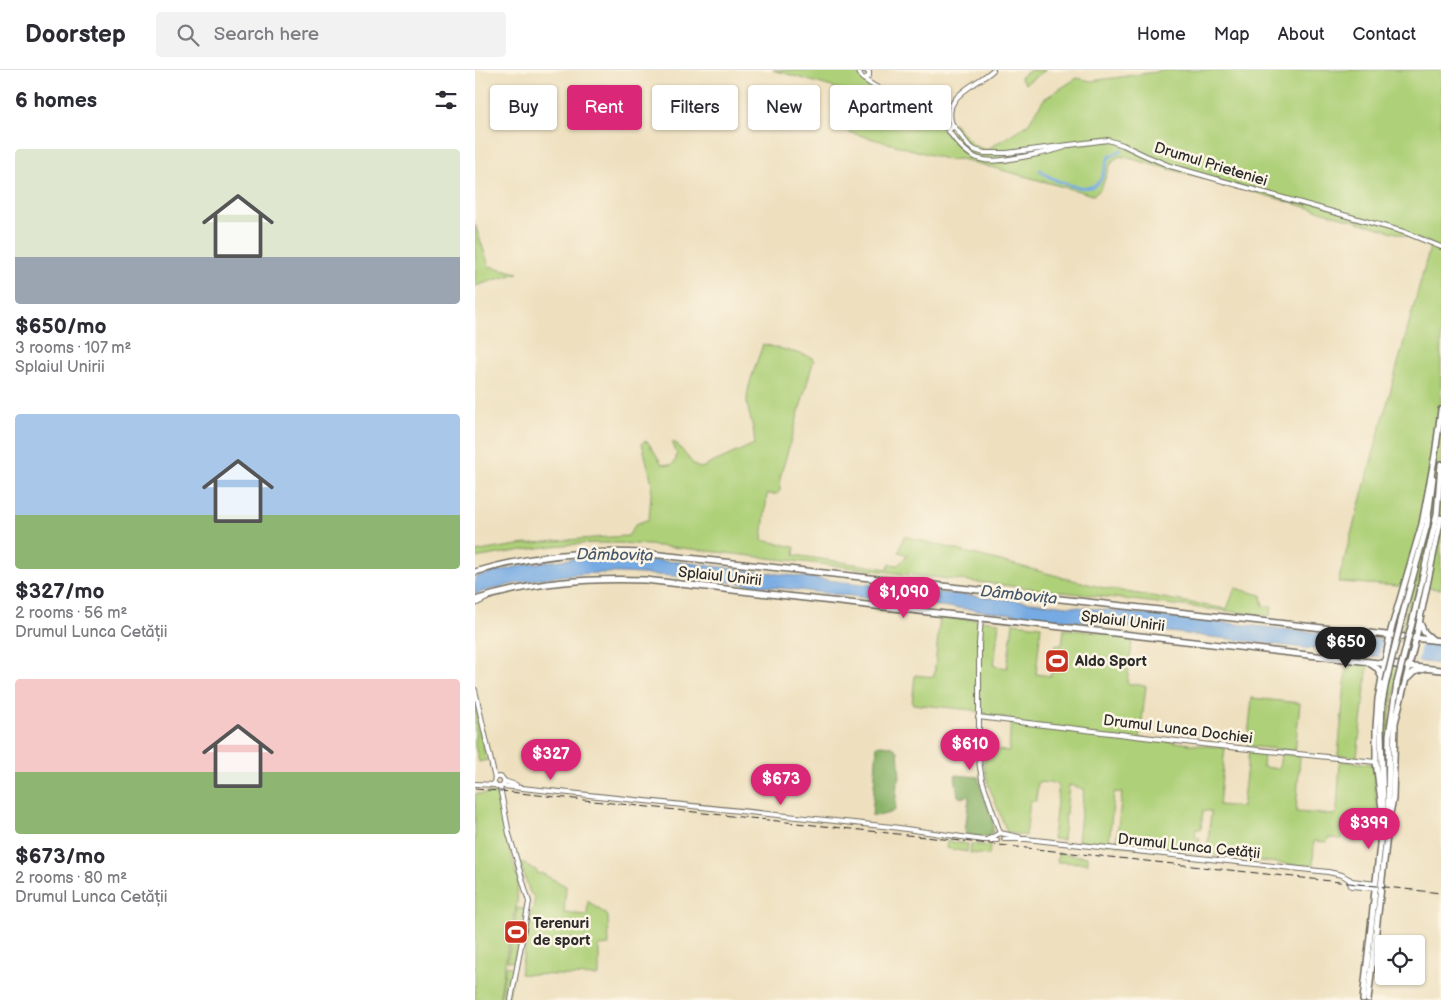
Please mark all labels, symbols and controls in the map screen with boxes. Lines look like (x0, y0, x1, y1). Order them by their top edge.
search box (156, 12, 506, 57)
text: Doorstep (25, 20, 126, 49)
icon: search (174, 21, 202, 49)
text: Search here (214, 23, 319, 46)
text: Home (1137, 24, 1186, 45)
text: Map (1214, 24, 1250, 45)
text: About (1278, 24, 1325, 45)
text: Contact (1353, 24, 1416, 45)
chip: Buy (490, 85, 557, 130)
chip: Rent (567, 85, 642, 130)
chip: Filters (652, 85, 738, 130)
chip: New (748, 85, 820, 130)
chip: Apartment (830, 85, 951, 130)
icon: filters (432, 86, 460, 114)
text: 6 homes (15, 88, 97, 113)
street label: Drumul Prieteniei (1152, 138, 1270, 191)
icon: home (193, 181, 283, 271)
text: $650/mo (15, 314, 106, 339)
text: 3 rooms · 107 m² (15, 339, 131, 358)
text: Splaiul Unirii (15, 358, 105, 377)
icon: home (193, 446, 283, 536)
water label: Dâmbovița (576, 545, 654, 566)
street label: Splaiul Unirii (677, 563, 763, 590)
pin: $1,090 (863, 576, 945, 619)
text: $327/mo (15, 579, 104, 604)
water label: Dâmbovița (980, 582, 1058, 609)
text: $1,090 (879, 583, 929, 602)
text: 2 rooms · 56 m² (15, 604, 127, 623)
street label: Splaiul Unirii (1080, 607, 1166, 636)
text: Drumul Lunca Cetății (15, 623, 168, 642)
pin: $650 (1316, 626, 1376, 669)
text: $650 (1326, 633, 1366, 652)
sports icon: Aldo Sport (1044, 648, 1070, 674)
place label: Aldo Sport (1074, 652, 1147, 671)
icon: home (193, 711, 283, 801)
street label: Drumul Lunca Dochiei (1102, 711, 1254, 748)
pin: $610 (940, 728, 1000, 771)
text: $610 (952, 735, 988, 754)
pin: $327 (521, 738, 581, 781)
text: $327 (532, 745, 570, 764)
pin: $673 (751, 764, 811, 806)
text: $673 (762, 770, 800, 789)
pin: $399 (1339, 808, 1399, 850)
text: $399 (1350, 814, 1388, 833)
street label: Drumul Lunca Cetății (1117, 830, 1261, 863)
text: $673/mo (15, 844, 105, 869)
text: 2 rooms · 80 m² (15, 869, 127, 888)
text: Drumul Lunca Cetății (15, 888, 168, 907)
place label: Terenuri de sport (533, 914, 590, 950)
sports icon: Terenuri de sport (503, 919, 529, 945)
map controls (1375, 935, 1425, 985)
button: locate (1375, 935, 1425, 985)

